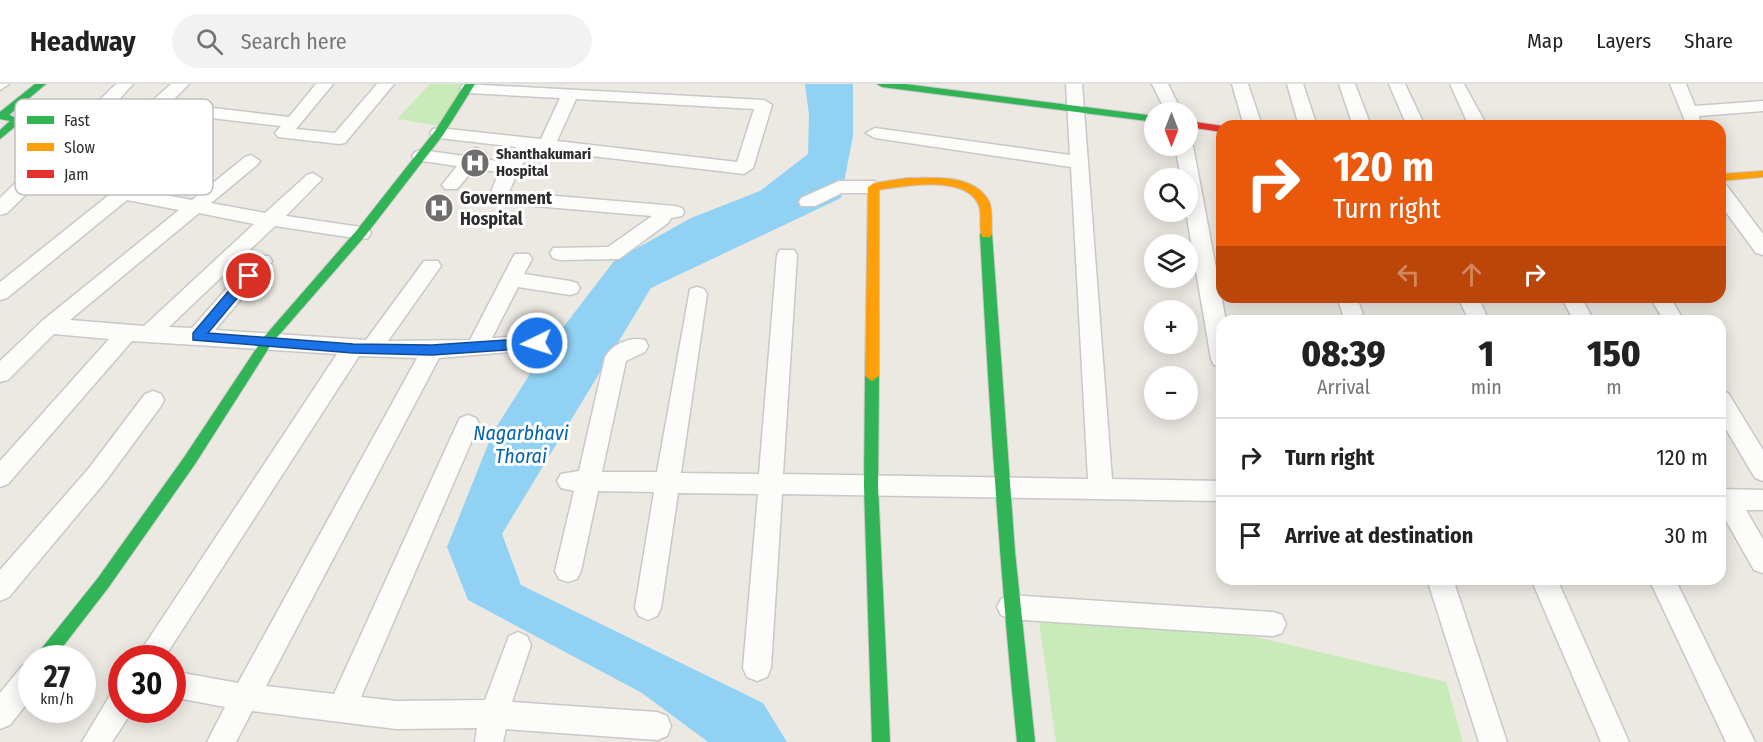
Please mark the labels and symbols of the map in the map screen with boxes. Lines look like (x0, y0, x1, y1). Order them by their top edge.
legend (15, 99, 213, 195)
north arrow (1144, 102, 1198, 156)
text: Fast (64, 111, 91, 130)
text: Slow (64, 138, 95, 157)
place label: Shanthakumari Hospital (496, 145, 591, 180)
hospital icon: Shanthakumari Hospital (459, 147, 491, 179)
text: Jam (64, 165, 89, 184)
place label: Government Hospital (460, 187, 553, 230)
hospital icon: Government Hospital (423, 192, 455, 224)
pin (223, 250, 274, 301)
position arrow (505, 311, 569, 375)
water label: Nagarbhavi Thorai (473, 421, 569, 468)
speed limit sign: 30 (108, 645, 186, 723)

